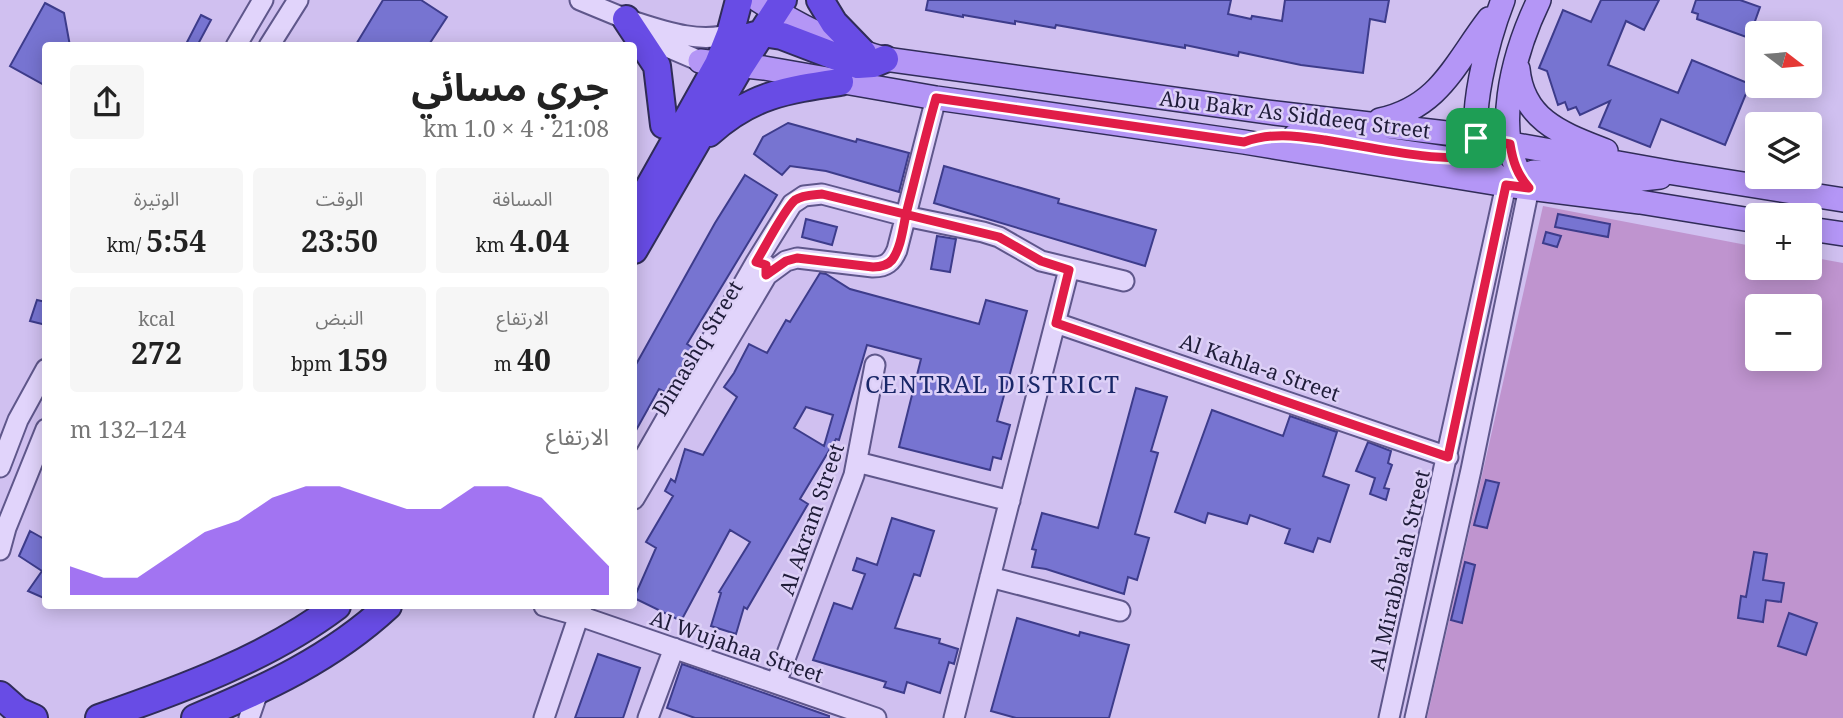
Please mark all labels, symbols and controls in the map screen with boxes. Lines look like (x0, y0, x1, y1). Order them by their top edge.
north arrow (1745, 21, 1822, 98)
map controls (1745, 21, 1822, 371)
text: جري مسائي (412, 60, 609, 112)
button: share (70, 65, 144, 139)
street label: Abu Bakr As Siddeeq Street (1158, 83, 1432, 145)
pin (1446, 108, 1506, 168)
text: 21:08 · 4 × 1.0 km (423, 112, 609, 144)
button: layers (1745, 112, 1822, 189)
icon: arrive (1457, 119, 1495, 157)
text: الوتيرة (134, 186, 179, 212)
text: الوقت (316, 186, 363, 212)
text: المسافة (493, 186, 552, 212)
button: + (1745, 203, 1822, 280)
text: 5:54 (146, 220, 206, 261)
text: 23:50 (301, 220, 378, 261)
text: 4.04 (510, 220, 569, 261)
text: /km (107, 232, 146, 258)
text: km (476, 232, 510, 258)
street label: Dimashq Street (645, 275, 749, 421)
button: − (1745, 294, 1822, 371)
text: النبض (315, 305, 364, 331)
text: الارتفاع (496, 305, 549, 331)
text: kcal (138, 306, 175, 332)
street label: Al Kahla-a Street (1176, 327, 1344, 407)
text: 272 (131, 332, 182, 373)
text: 159 (337, 339, 388, 380)
text: 40 (517, 339, 551, 380)
text: bpm (291, 351, 337, 377)
text: m (494, 351, 517, 377)
district label: CENTRAL DISTRICT (865, 367, 1121, 400)
text: 124–132 m (70, 413, 186, 445)
text: الارتفاع (546, 420, 609, 452)
street label: Al Akram Street (772, 439, 850, 599)
street label: Al Mirabba'ah Street (1362, 467, 1436, 673)
street label: Al Wujahaa Street (647, 603, 827, 689)

